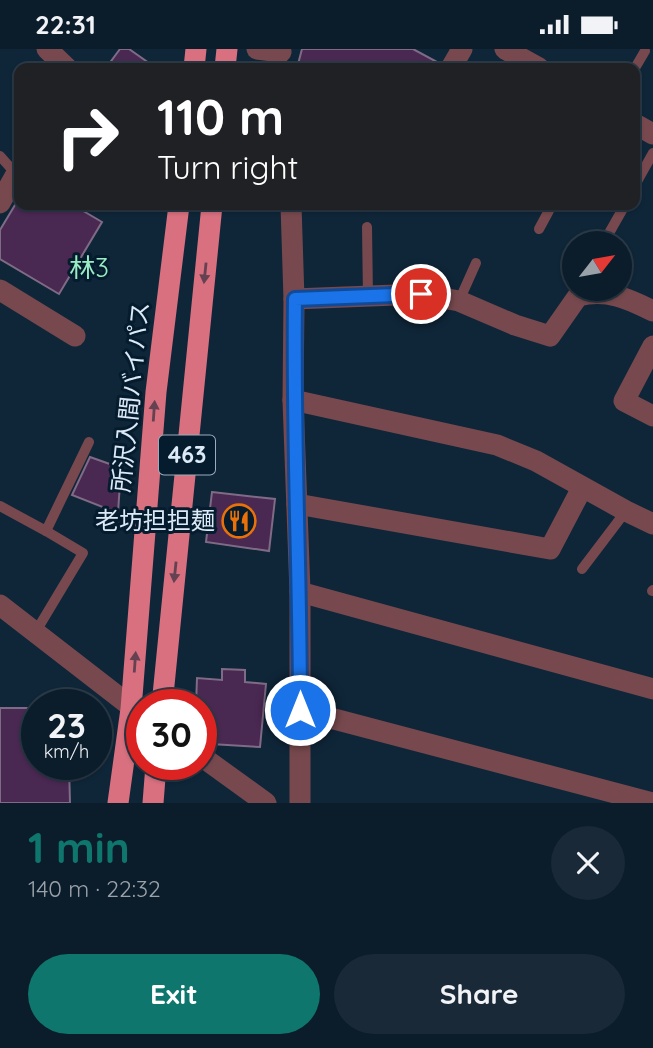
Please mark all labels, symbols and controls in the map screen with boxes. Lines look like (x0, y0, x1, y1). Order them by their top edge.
text: 22:31 (35, 8, 96, 41)
text: 110 m (157, 86, 284, 147)
icon: right (42, 91, 133, 182)
text: Turn right (157, 147, 298, 187)
north arrow (562, 231, 632, 301)
map controls (562, 231, 632, 301)
district label: 林3 (69, 251, 109, 284)
one-way arrow (199, 262, 210, 284)
pin (391, 264, 451, 324)
icon: arrive (402, 275, 440, 313)
street label: 所沢入間バイパス (105, 300, 155, 494)
one-way arrow (149, 400, 160, 422)
road number: 463 (159, 435, 215, 475)
restaurant icon: 老坊担担麺 (220, 502, 258, 540)
place label: 老坊担担麺 (95, 505, 215, 535)
one-way arrow (169, 561, 180, 583)
one-way arrow (130, 651, 141, 673)
position arrow (263, 673, 337, 747)
speed limit sign: 30 (126, 689, 217, 780)
text: 23 (47, 703, 86, 747)
text: km/h (44, 740, 89, 763)
text: 1 min (28, 821, 130, 874)
button: close (551, 826, 625, 900)
text: 140 m · 22:32 (28, 874, 161, 903)
button: Exit (28, 954, 320, 1034)
button: Share (334, 954, 625, 1034)

